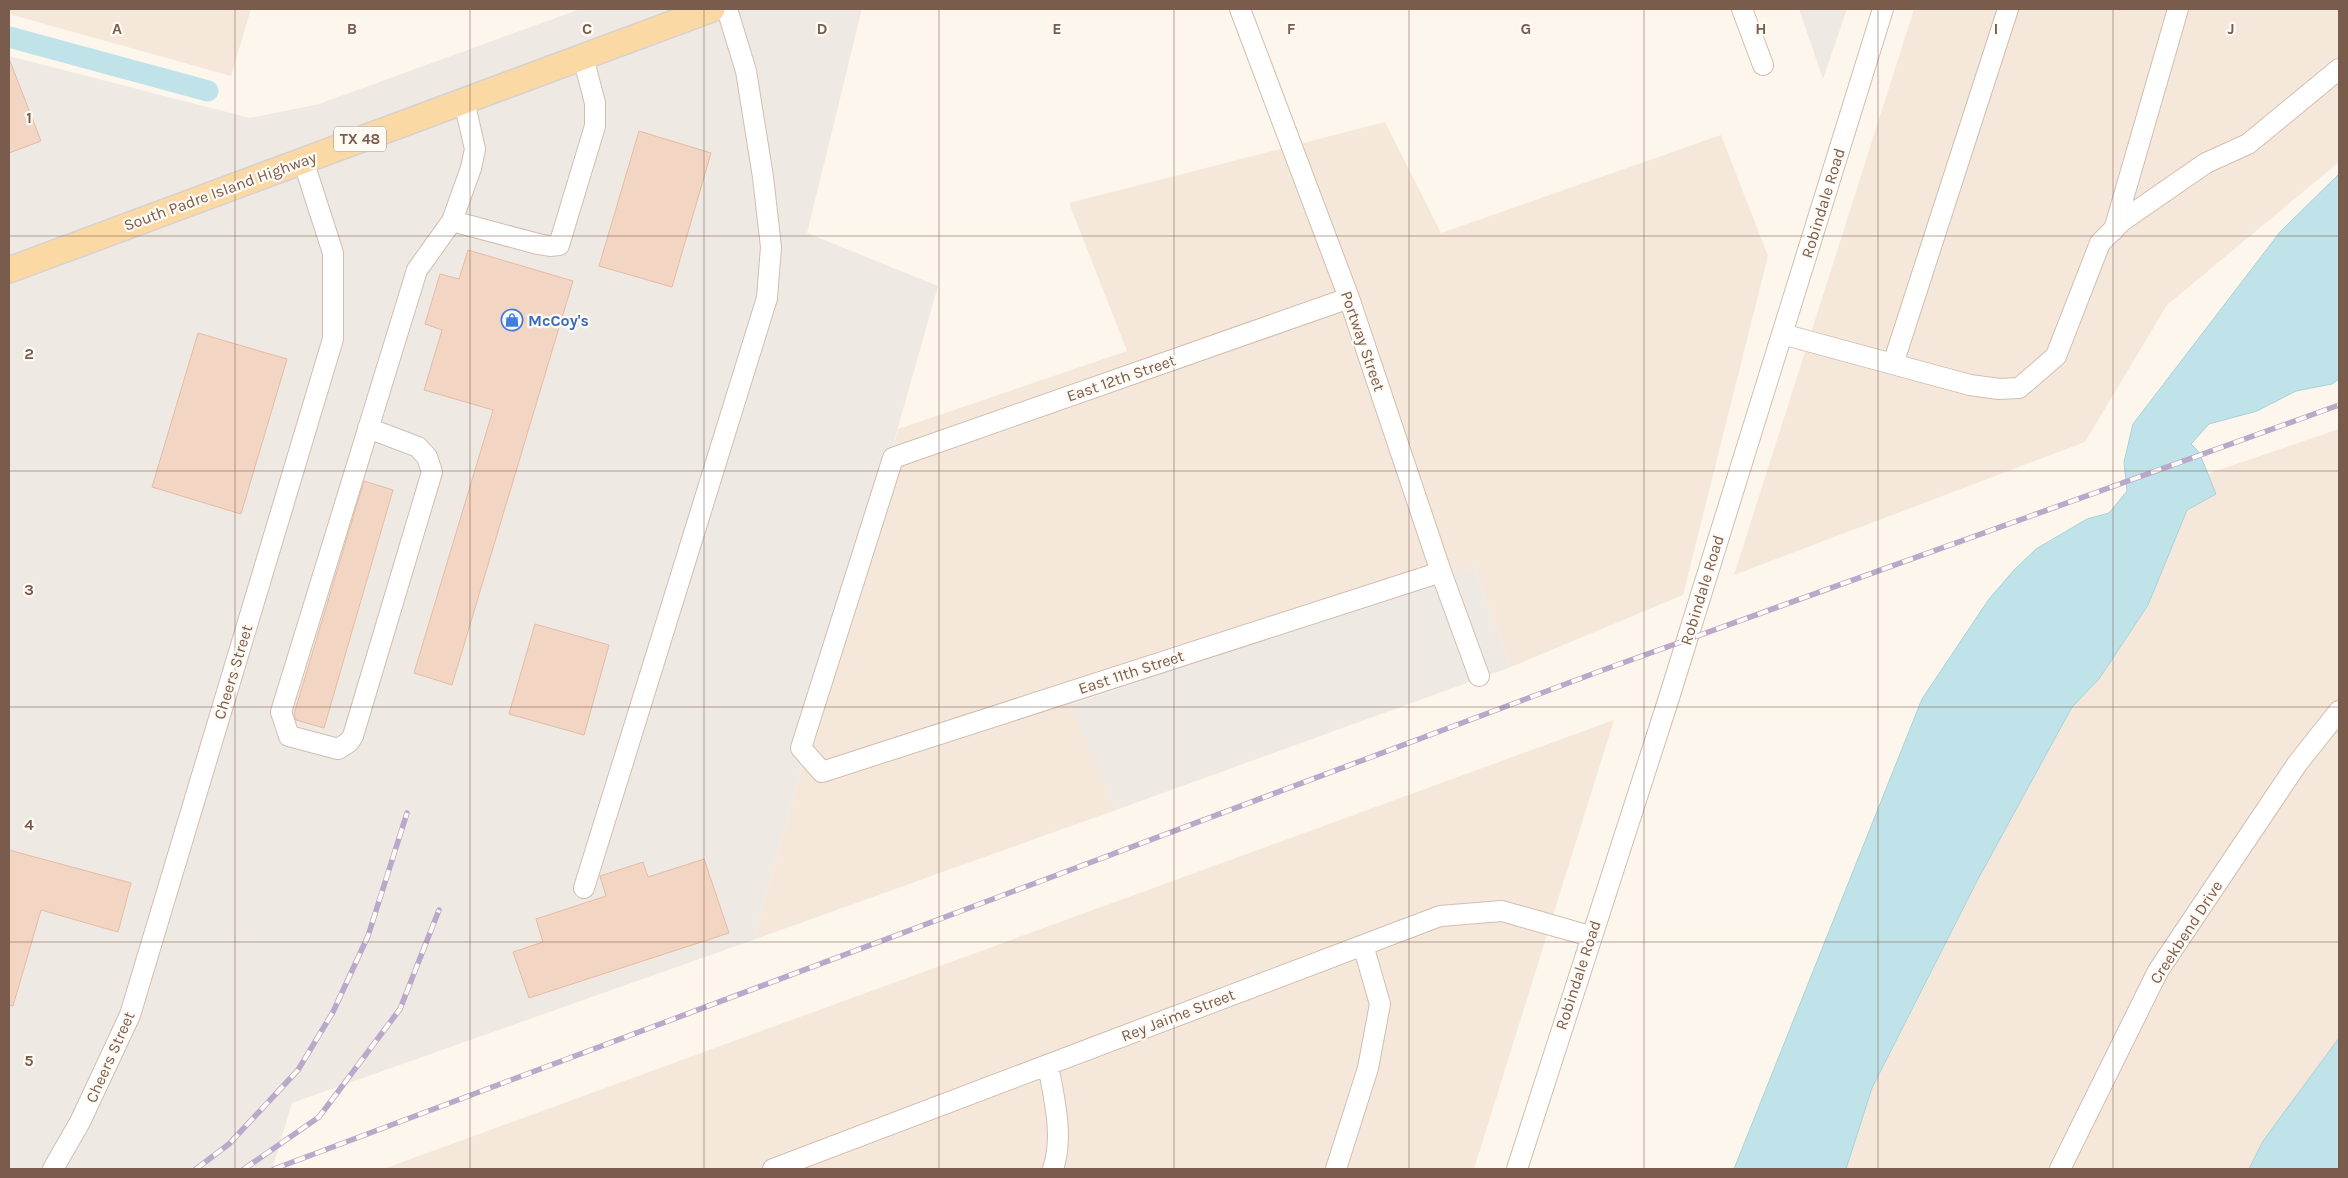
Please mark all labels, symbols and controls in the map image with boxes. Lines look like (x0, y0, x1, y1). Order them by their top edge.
text: A (112, 19, 122, 38)
text: B (347, 19, 357, 38)
text: C (582, 19, 592, 38)
text: D (817, 19, 828, 38)
text: E (1052, 19, 1062, 38)
text: F (1287, 19, 1296, 38)
text: G (1521, 19, 1531, 38)
text: H (1755, 19, 1767, 38)
text: I (1994, 19, 1998, 38)
text: J (2227, 19, 2235, 38)
text: 1 (26, 108, 32, 127)
road number: TX 48 (334, 126, 386, 152)
street label: Robindale Road (1797, 146, 1849, 260)
street label: South Padre Island Highway (121, 147, 319, 235)
street label: Portway Street (1337, 288, 1389, 394)
shop icon: McCoy's (500, 308, 524, 332)
place label: McCoy's (528, 311, 589, 330)
text: 2 (24, 344, 34, 363)
street label: East 12th Street (1064, 350, 1178, 406)
street label: Robindale Road (1676, 533, 1728, 647)
text: 3 (24, 580, 34, 599)
street label: Cheers Street (210, 622, 256, 722)
street label: East 11th Street (1076, 646, 1186, 698)
text: 4 (24, 815, 34, 834)
street label: Creekbend Drive (2146, 877, 2226, 987)
street label: Robindale Road (1551, 918, 1605, 1032)
street label: Rey Jaime Street (1118, 985, 1238, 1045)
street label: Cheers Street (81, 1008, 139, 1106)
text: 5 (24, 1051, 34, 1070)

